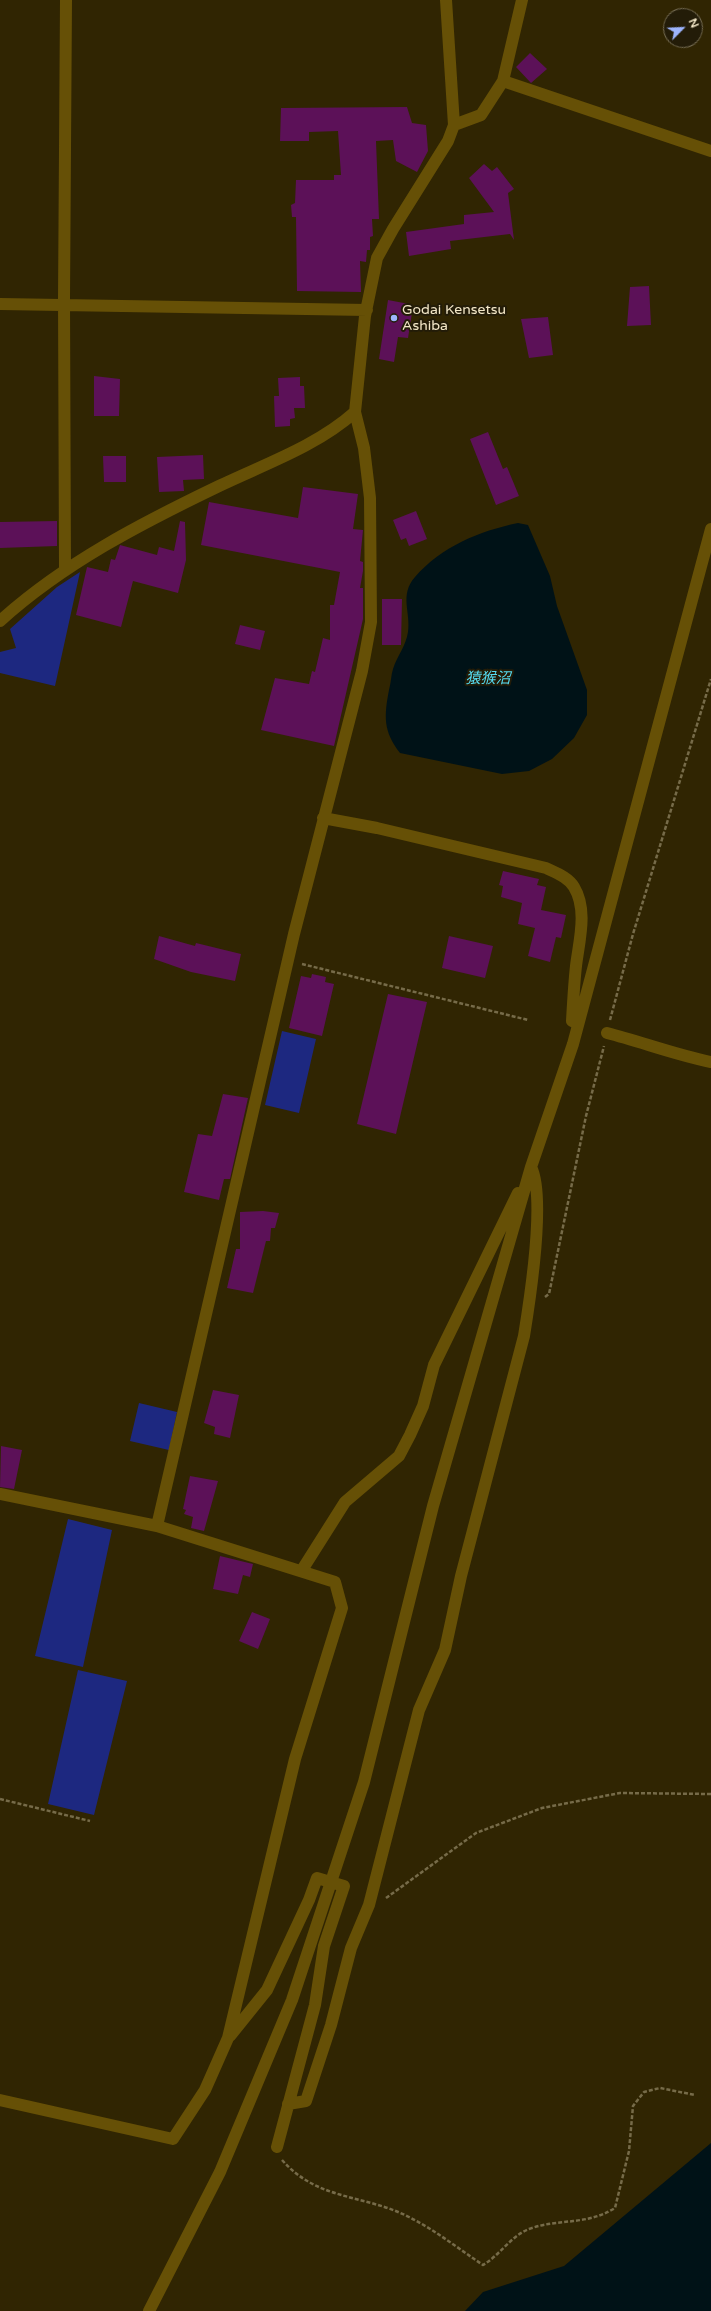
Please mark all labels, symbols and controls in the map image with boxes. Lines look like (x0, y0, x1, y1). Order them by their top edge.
north arrow (663, 8, 703, 48)
text: N (686, 17, 701, 30)
place label: Godai Kensetsu Ashiba (402, 302, 506, 334)
marker: Godai Kensetsu Ashiba (389, 313, 399, 323)
water label: 猿猴沼 (466, 670, 510, 688)

